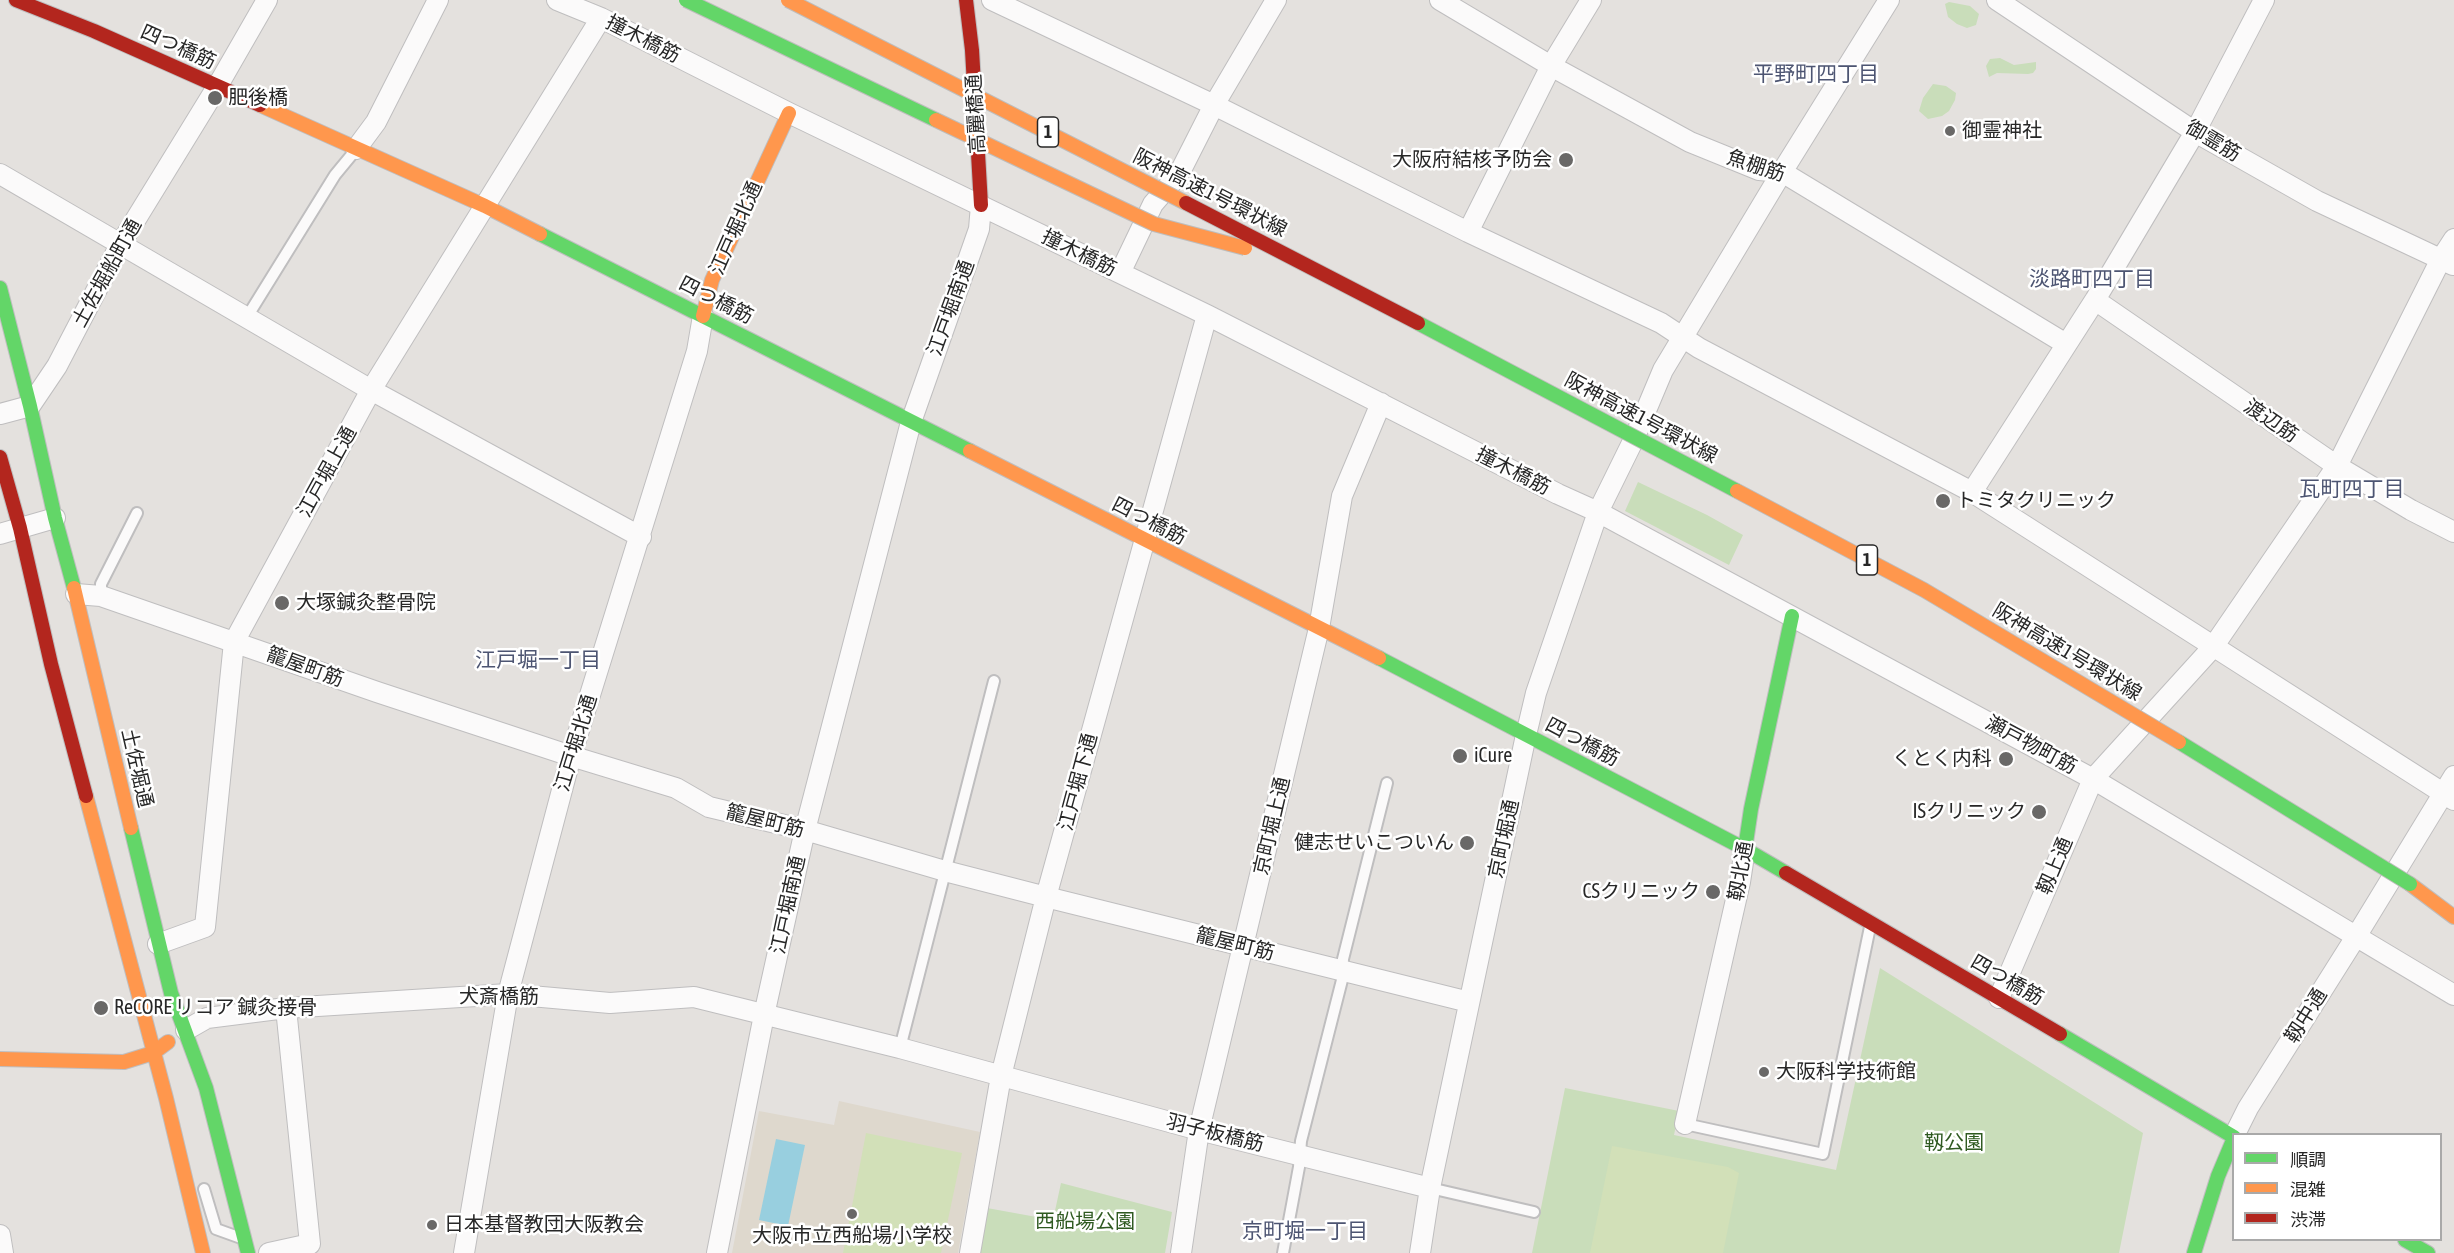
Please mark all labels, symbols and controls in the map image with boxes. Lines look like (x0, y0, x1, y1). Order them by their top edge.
street label: 撞木橋筋 (602, 10, 684, 68)
street label: 四つ橋筋 (137, 20, 219, 74)
district label: 平野町四丁目 (1753, 61, 1879, 87)
street label: 高麗橋通 (962, 73, 990, 155)
place label: 肥後橋 (228, 86, 288, 110)
marker: 肥後橋 (206, 89, 224, 107)
street label: 御霊筋 (2181, 115, 2245, 167)
road number: 1 (1038, 117, 1058, 147)
place label: 御霊神社 (1962, 119, 2042, 143)
marker: 御霊神社 (1943, 124, 1957, 138)
street label: 阪神高速1号環状線 (1129, 144, 1291, 242)
street label: 魚棚筋 (1724, 145, 1788, 187)
place label: 大阪府結核予防会 (1392, 148, 1552, 172)
marker: 大阪府結核予防会 (1557, 151, 1575, 169)
street label: 江戸堀北通 (705, 177, 767, 279)
street label: 土佐堀船町通 (67, 215, 147, 331)
street label: 撞木橋筋 (1038, 225, 1120, 281)
street label: 江戸堀南通 (923, 257, 979, 359)
district label: 淡路町四丁目 (2029, 266, 2155, 292)
street label: 四つ橋筋 (675, 271, 757, 329)
street label: 阪神高速1号環状線 (1561, 368, 1721, 468)
street label: 渡辺筋 (2239, 394, 2303, 448)
street label: 江戸堀上通 (292, 422, 362, 522)
street label: 撞木橋筋 (1472, 442, 1554, 500)
district label: 瓦町四丁目 (2300, 476, 2404, 502)
place label: トミタクリニック (1956, 489, 2116, 513)
street label: 四つ橋筋 (1108, 492, 1190, 550)
marker: トミタクリニック (1934, 492, 1952, 510)
road number: 1 (1856, 545, 1878, 575)
place label: 大塚鍼灸整骨院 (296, 591, 436, 615)
marker: 大塚鍼灸整骨院 (273, 594, 291, 612)
street label: 阪神高速1号環状線 (1988, 598, 2146, 706)
street label: 籠屋町筋 (263, 642, 347, 692)
district label: 江戸堀一丁目 (475, 647, 601, 673)
street label: 江戸堀北通 (550, 692, 602, 794)
street label: 瀬戸物町筋 (1981, 711, 2081, 779)
street label: 四つ橋筋 (1541, 713, 1623, 771)
street label: 土佐堀通 (116, 726, 158, 810)
street label: 江戸堀下通 (1053, 731, 1103, 833)
place label: iCure (1474, 744, 1512, 768)
marker: iCure (1451, 747, 1469, 765)
place label: くとく内科 (1892, 747, 1992, 771)
marker: くとく内科 (1997, 750, 2015, 768)
street label: 京町堀上通 (1249, 775, 1295, 877)
street label: 京町堀通 (1484, 797, 1524, 881)
street label: 籠屋町筋 (723, 800, 807, 842)
place label: ISクリニック (1913, 800, 2026, 824)
marker: ISクリニック (2030, 803, 2048, 821)
place label: 健志せいこついん (1294, 831, 1454, 855)
marker: 健志せいこついん (1458, 834, 1476, 852)
street label: 靱上通 (2032, 834, 2078, 898)
street label: 靱北通 (1724, 839, 1758, 903)
street label: 江戸堀南通 (766, 854, 810, 956)
place label: CSクリニック (1583, 880, 1700, 904)
marker: CSクリニック (1704, 883, 1722, 901)
street label: 籠屋町筋 (1193, 923, 1277, 965)
street label: 四つ橋筋 (1966, 950, 2048, 1010)
street label: 靱中通 (2280, 984, 2332, 1048)
street label: 犬斎橋筋 (459, 985, 539, 1009)
place label: ReCORE リコア 鍼灸接骨 (114, 996, 317, 1020)
marker: ReCORE リコア 鍼灸接骨 (92, 999, 110, 1017)
place label: 大阪科学技術館 (1776, 1060, 1916, 1084)
marker: 大阪科学技術館 (1757, 1065, 1771, 1079)
street label: 羽子板橋筋 (1164, 1109, 1266, 1157)
park label: 靱公園 (1924, 1131, 1984, 1155)
legend (2232, 1133, 2442, 1241)
text: 順調 (2290, 1149, 2326, 1170)
text: 混雑 (2290, 1179, 2326, 1200)
marker: 大阪市立西船場小学校 (845, 1207, 859, 1221)
text: 渋滞 (2290, 1209, 2326, 1230)
park label: 西船場公園 (1035, 1210, 1135, 1234)
place label: 日本基督教団大阪教会 (444, 1213, 644, 1237)
marker: 日本基督教団大阪教会 (425, 1218, 439, 1232)
district label: 京町堀一丁目 (1242, 1218, 1368, 1244)
place label: 大阪市立西船場小学校 (752, 1224, 952, 1248)

